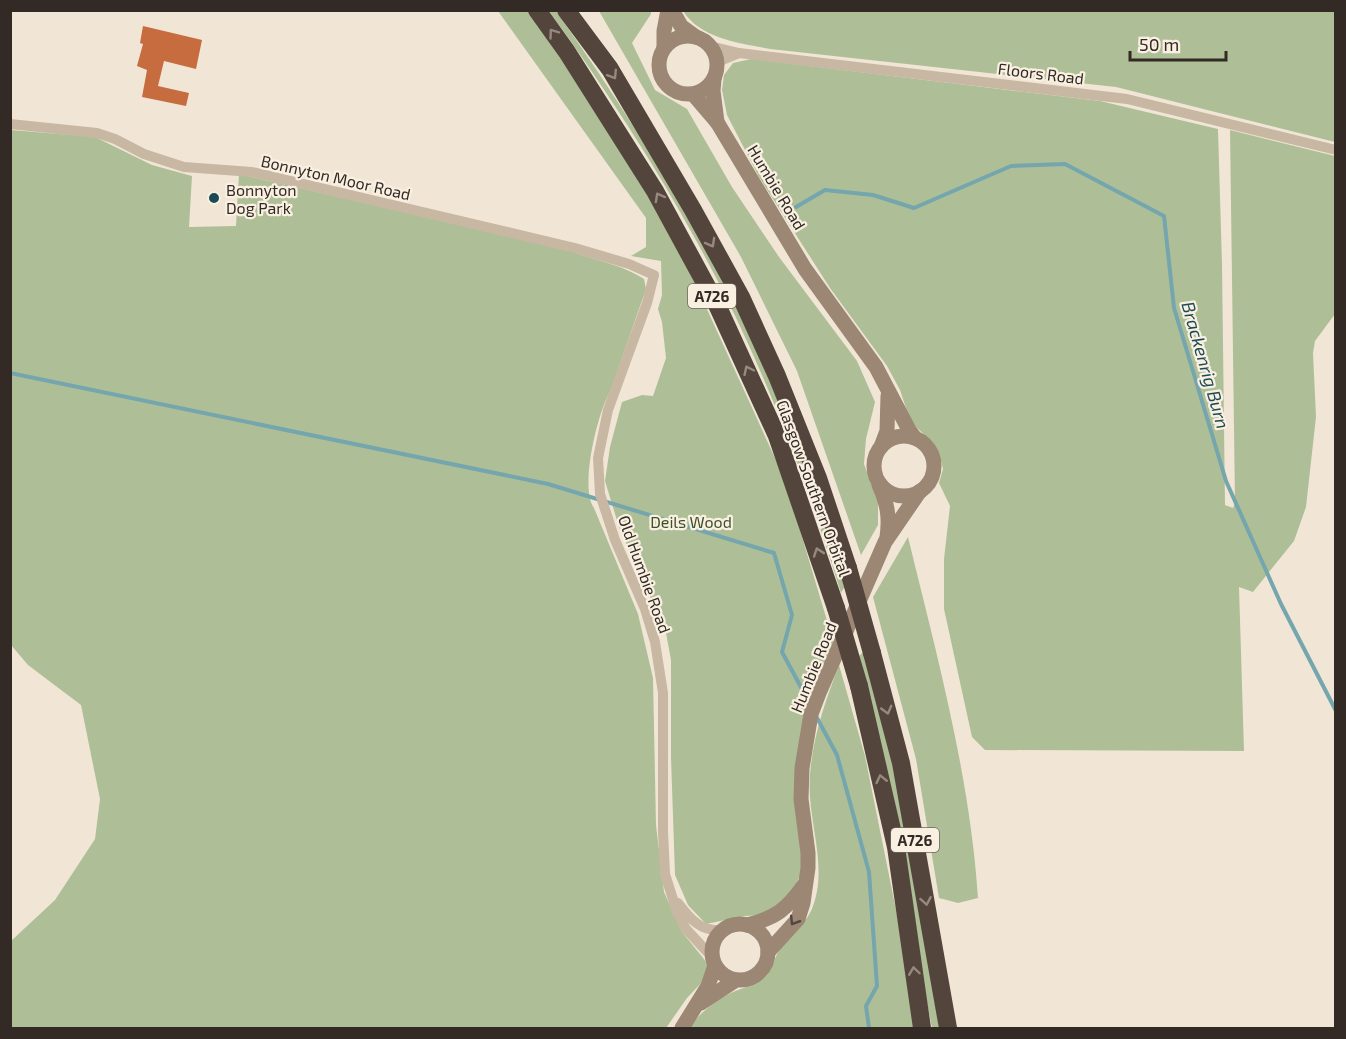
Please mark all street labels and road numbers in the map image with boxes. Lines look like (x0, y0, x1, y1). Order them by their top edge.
street label: Floors Road (997, 58, 1085, 88)
street label: Humbie Road (744, 141, 810, 233)
street label: Bonnyton Moor Road (259, 151, 413, 203)
road number: A726 (688, 284, 736, 308)
street label: Glasgow Southern Orbital (773, 397, 855, 579)
street label: Old Humbie Road (615, 512, 675, 636)
street label: Humbie Road (786, 619, 840, 715)
road number: A726 (891, 828, 939, 852)

